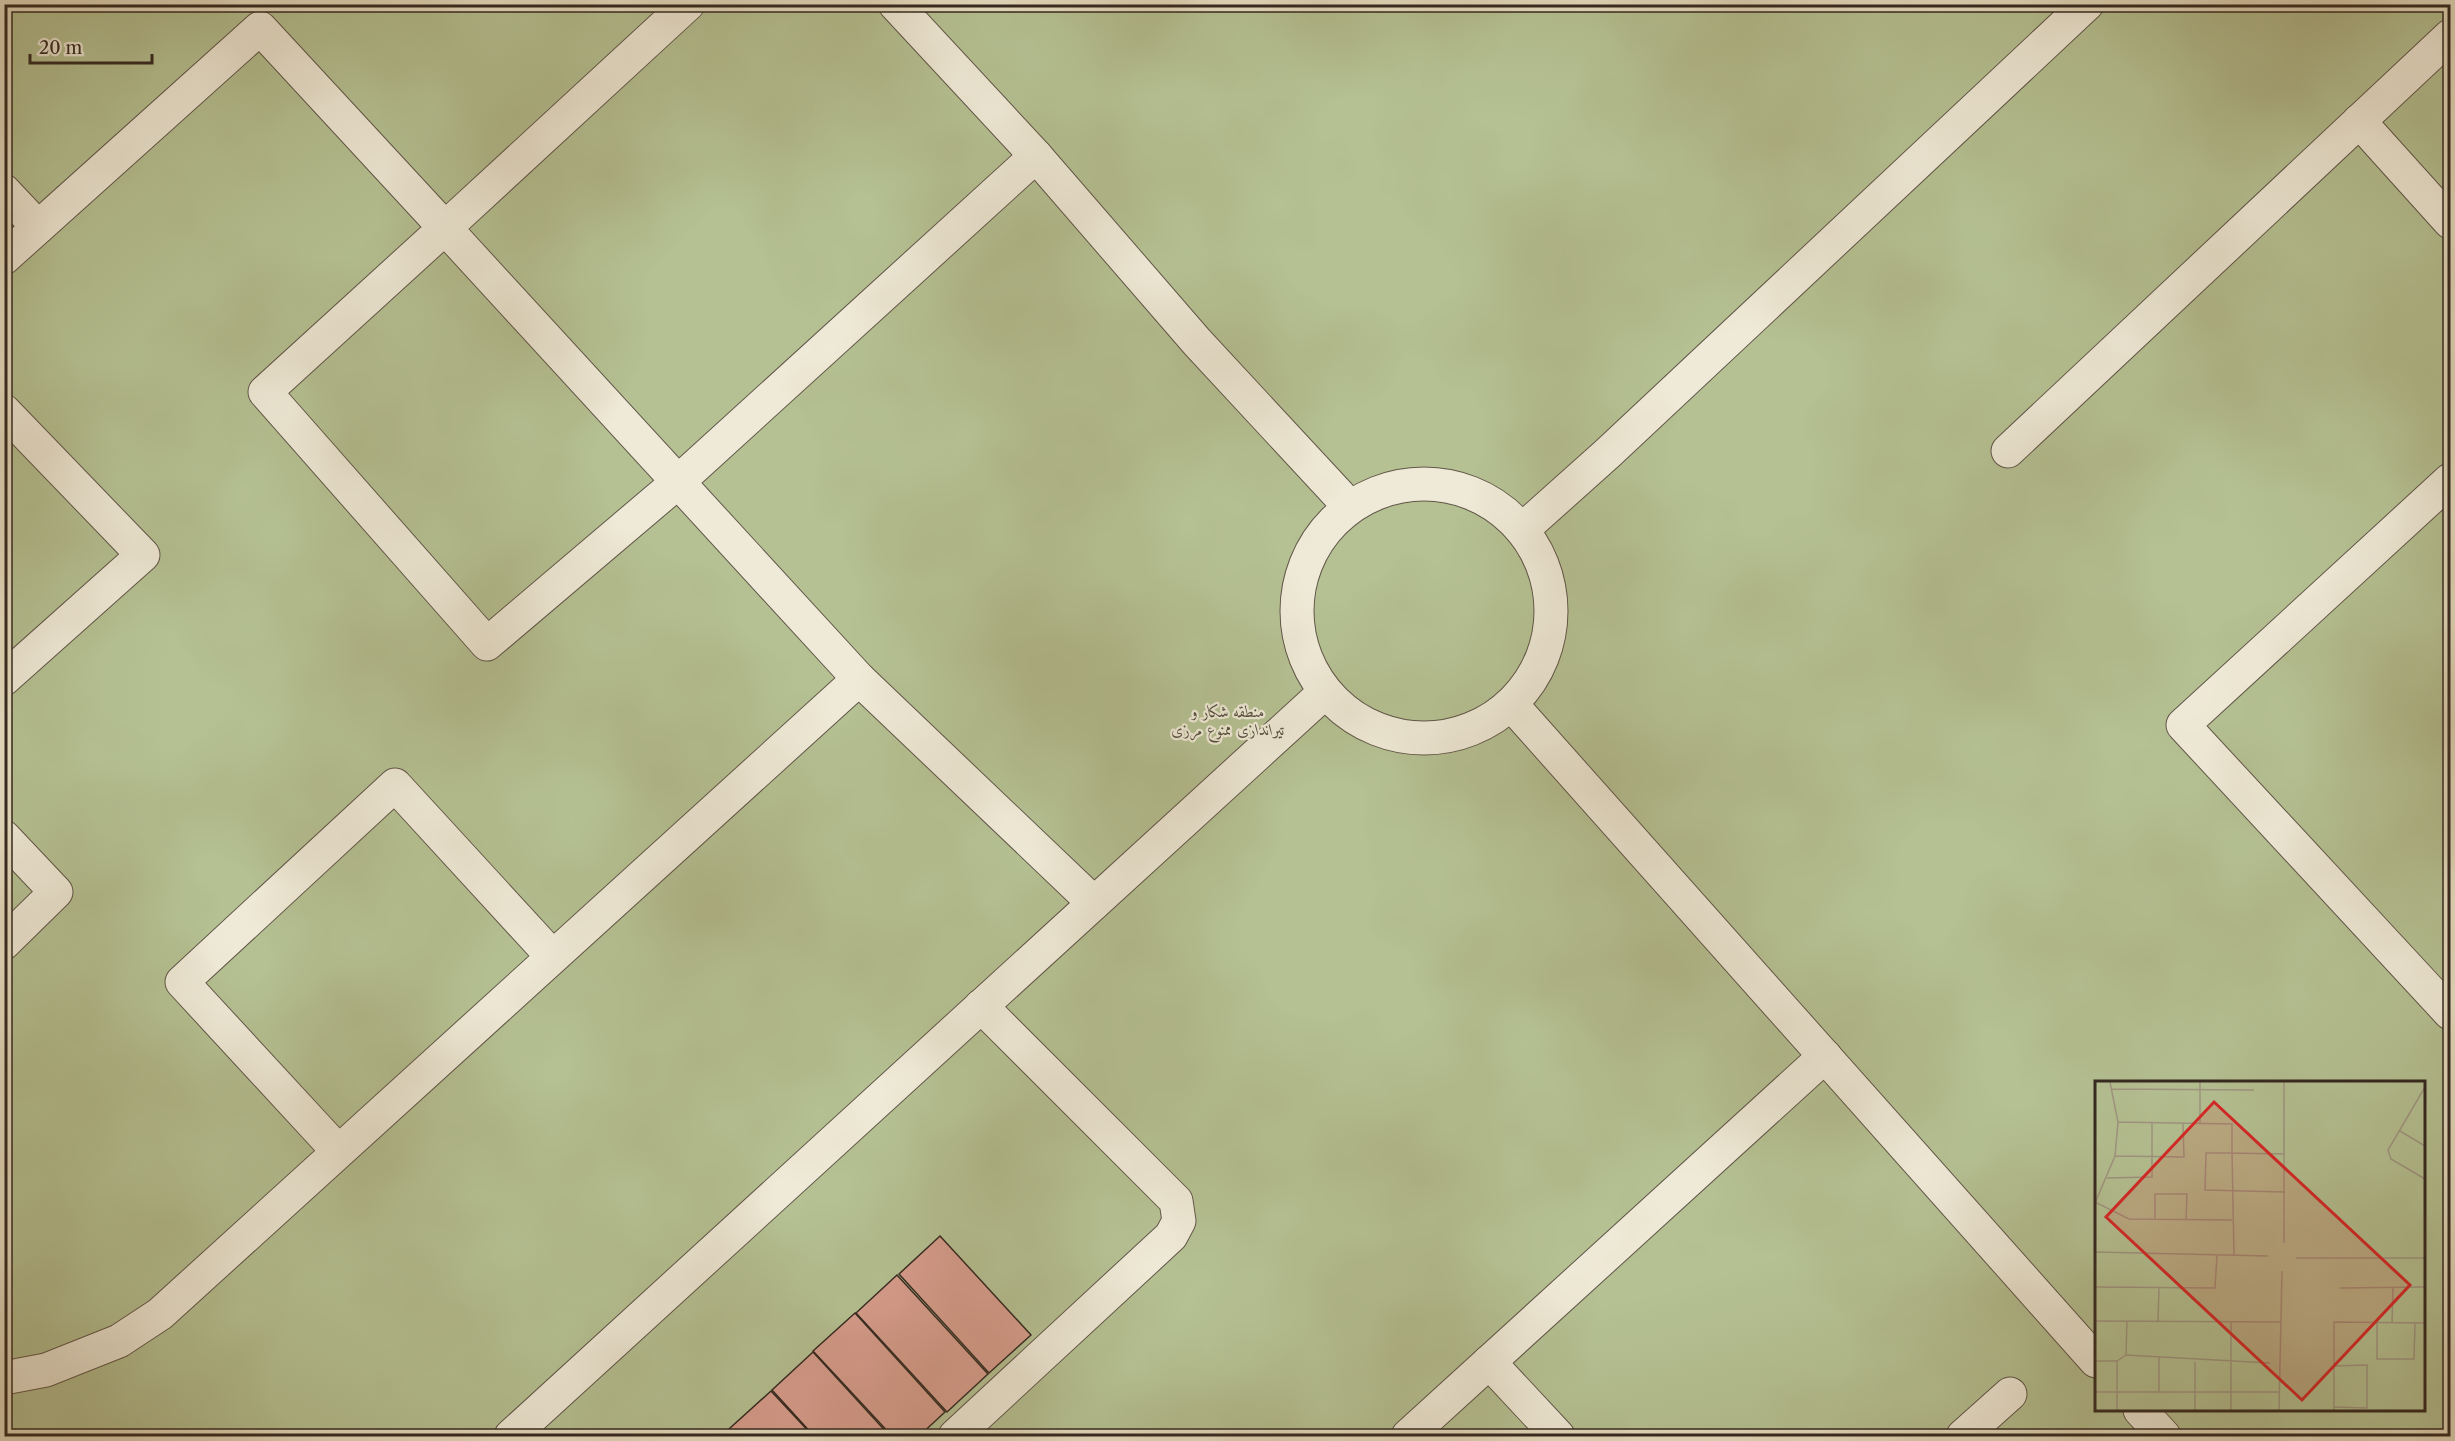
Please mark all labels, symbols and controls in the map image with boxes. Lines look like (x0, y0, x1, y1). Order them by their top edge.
scale bar (30, 27, 152, 65)
text: 20 m (39, 37, 83, 59)
park label: منطقه شکار و تیراندازی ممنوع مرزی (1171, 701, 1285, 743)
inset map (2095, 1081, 2425, 1411)

